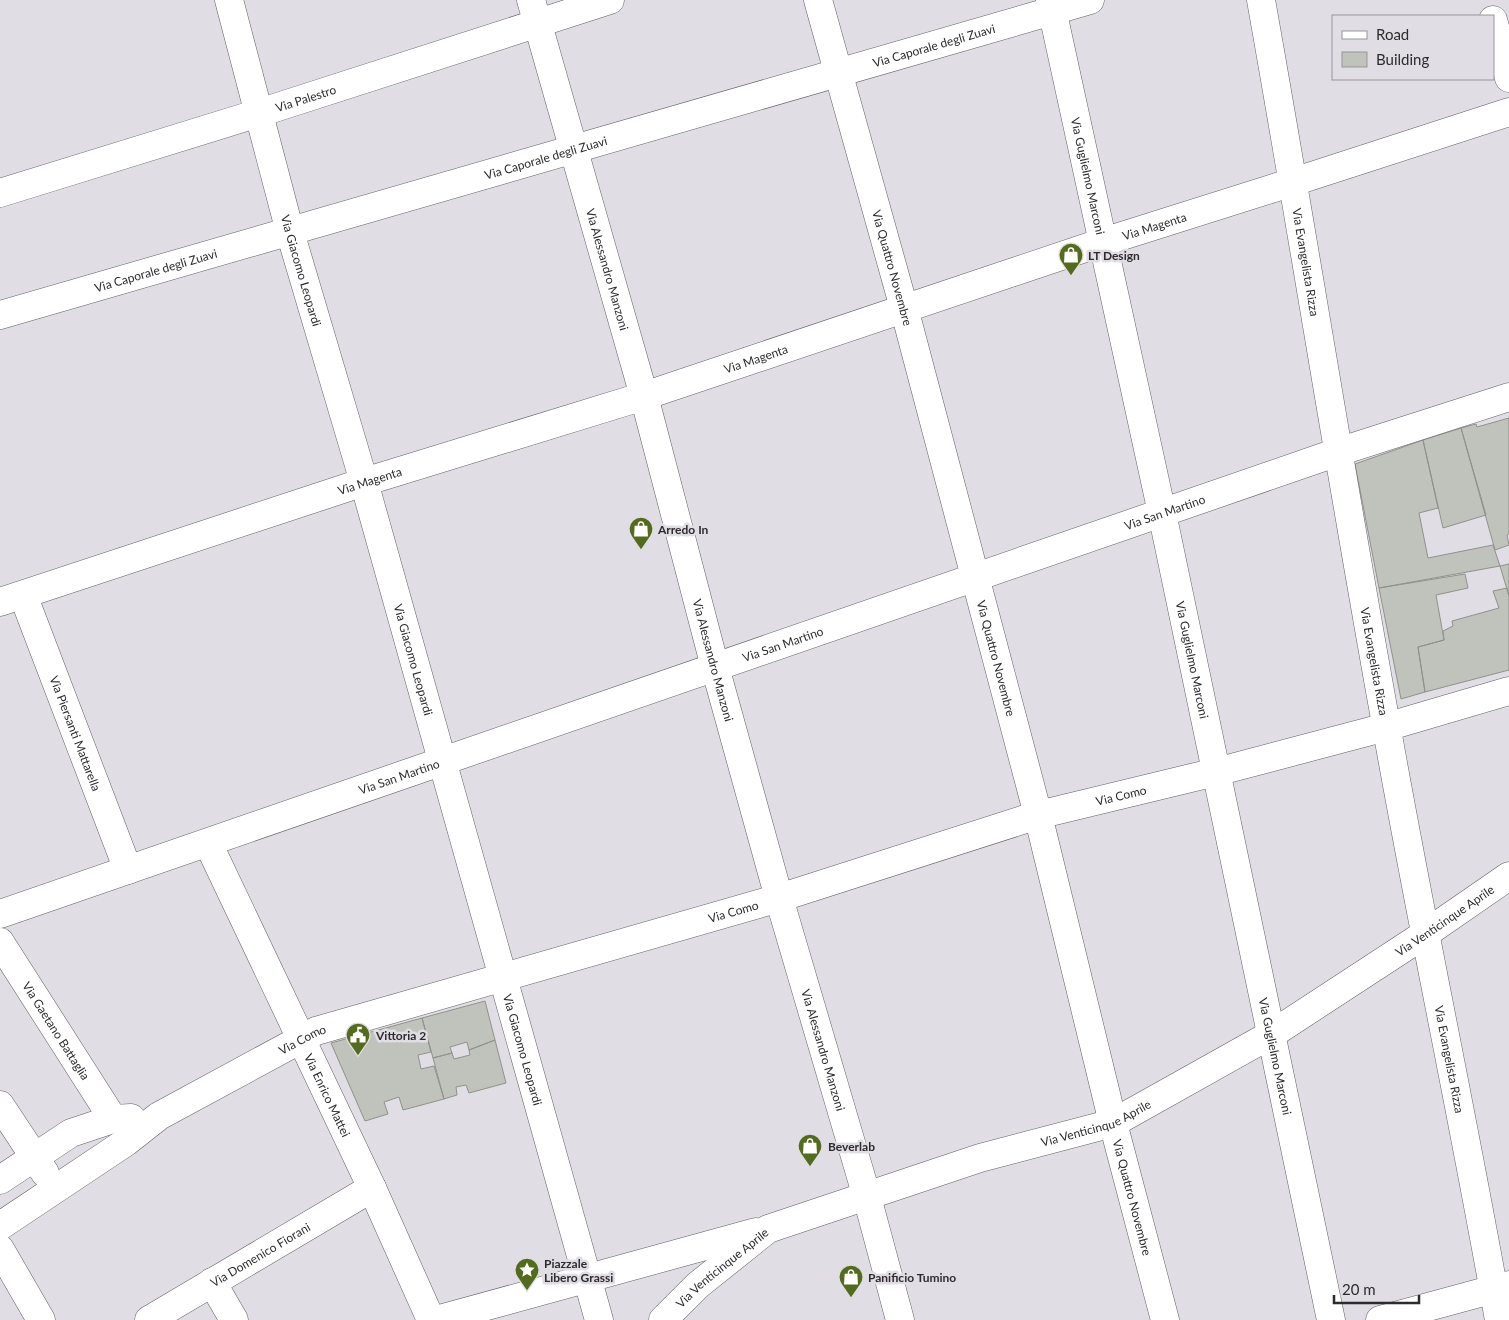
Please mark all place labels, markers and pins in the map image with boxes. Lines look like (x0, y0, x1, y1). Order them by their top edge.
shop icon: LT Design (1058, 242, 1084, 276)
place label: LT Design (1088, 248, 1140, 263)
shop icon: Arredo In (628, 516, 654, 550)
place label: Arredo In (657, 522, 709, 537)
public building icon: Vittoria 2 (345, 1022, 371, 1056)
place label: Vittoria 2 (375, 1028, 426, 1043)
shop icon: Beverlab (797, 1133, 823, 1167)
place label: Beverlab (828, 1139, 875, 1154)
place label: Piazzale Libero Grassi (544, 1256, 613, 1285)
place icon: Piazzale Libero Grassi (514, 1257, 540, 1291)
shop icon: Panificio Tumino (838, 1264, 864, 1298)
place label: Panificio Tumino (868, 1270, 956, 1285)

